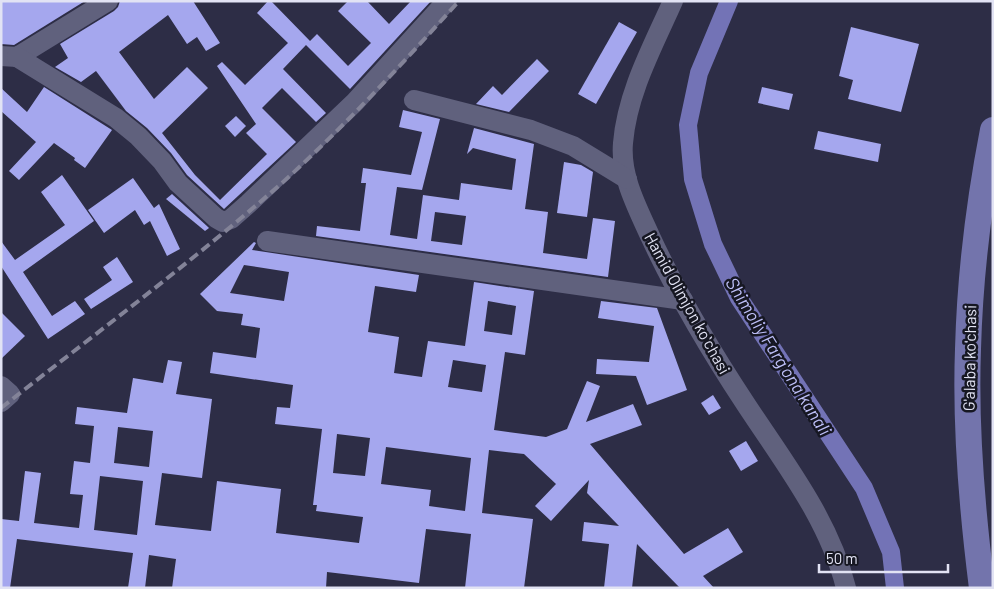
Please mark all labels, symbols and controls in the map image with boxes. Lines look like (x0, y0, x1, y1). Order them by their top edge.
street label: Hamid Olimjon koʻchasi (641, 229, 735, 377)
water label: Shimoliy Fargʻona kanali (721, 273, 837, 440)
street label: G'alaba ko'chasi (959, 305, 979, 411)
scale bar (819, 542, 948, 574)
text: 50 m (826, 549, 858, 567)

